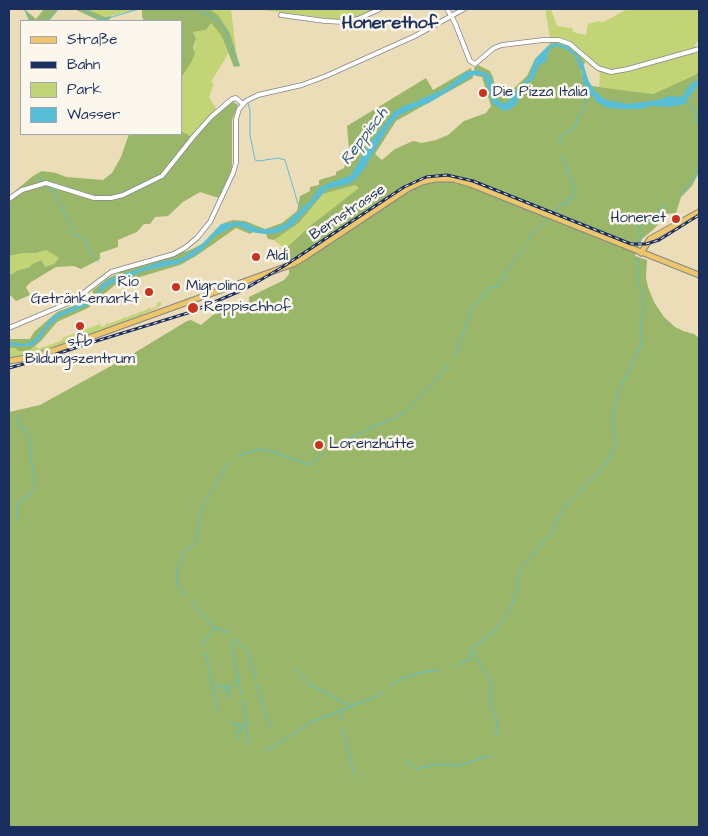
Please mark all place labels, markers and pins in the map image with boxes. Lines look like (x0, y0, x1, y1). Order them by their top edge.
place label: Die Pizza Italia (493, 84, 588, 102)
marker: Die Pizza Italia (477, 87, 489, 99)
place label: Honeret (610, 210, 666, 228)
marker: Honeret (670, 213, 682, 225)
place label: Aldi (266, 248, 288, 266)
marker: Aldi (250, 251, 262, 263)
place label: Rio Getränkemarkt (31, 274, 139, 309)
place label: Migrolino (186, 278, 246, 296)
marker: Migrolino (170, 281, 182, 293)
marker: Rio Getränkemarkt (143, 286, 155, 298)
place label: Reppischhof (204, 299, 291, 317)
marker: Reppischhof (186, 301, 200, 315)
marker: sfb Bildungszentrum (74, 320, 86, 332)
place label: sfb Bildungszentrum (25, 334, 135, 369)
place label: Lorenzhütte (329, 436, 414, 454)
marker: Lorenzhütte (313, 439, 325, 451)

